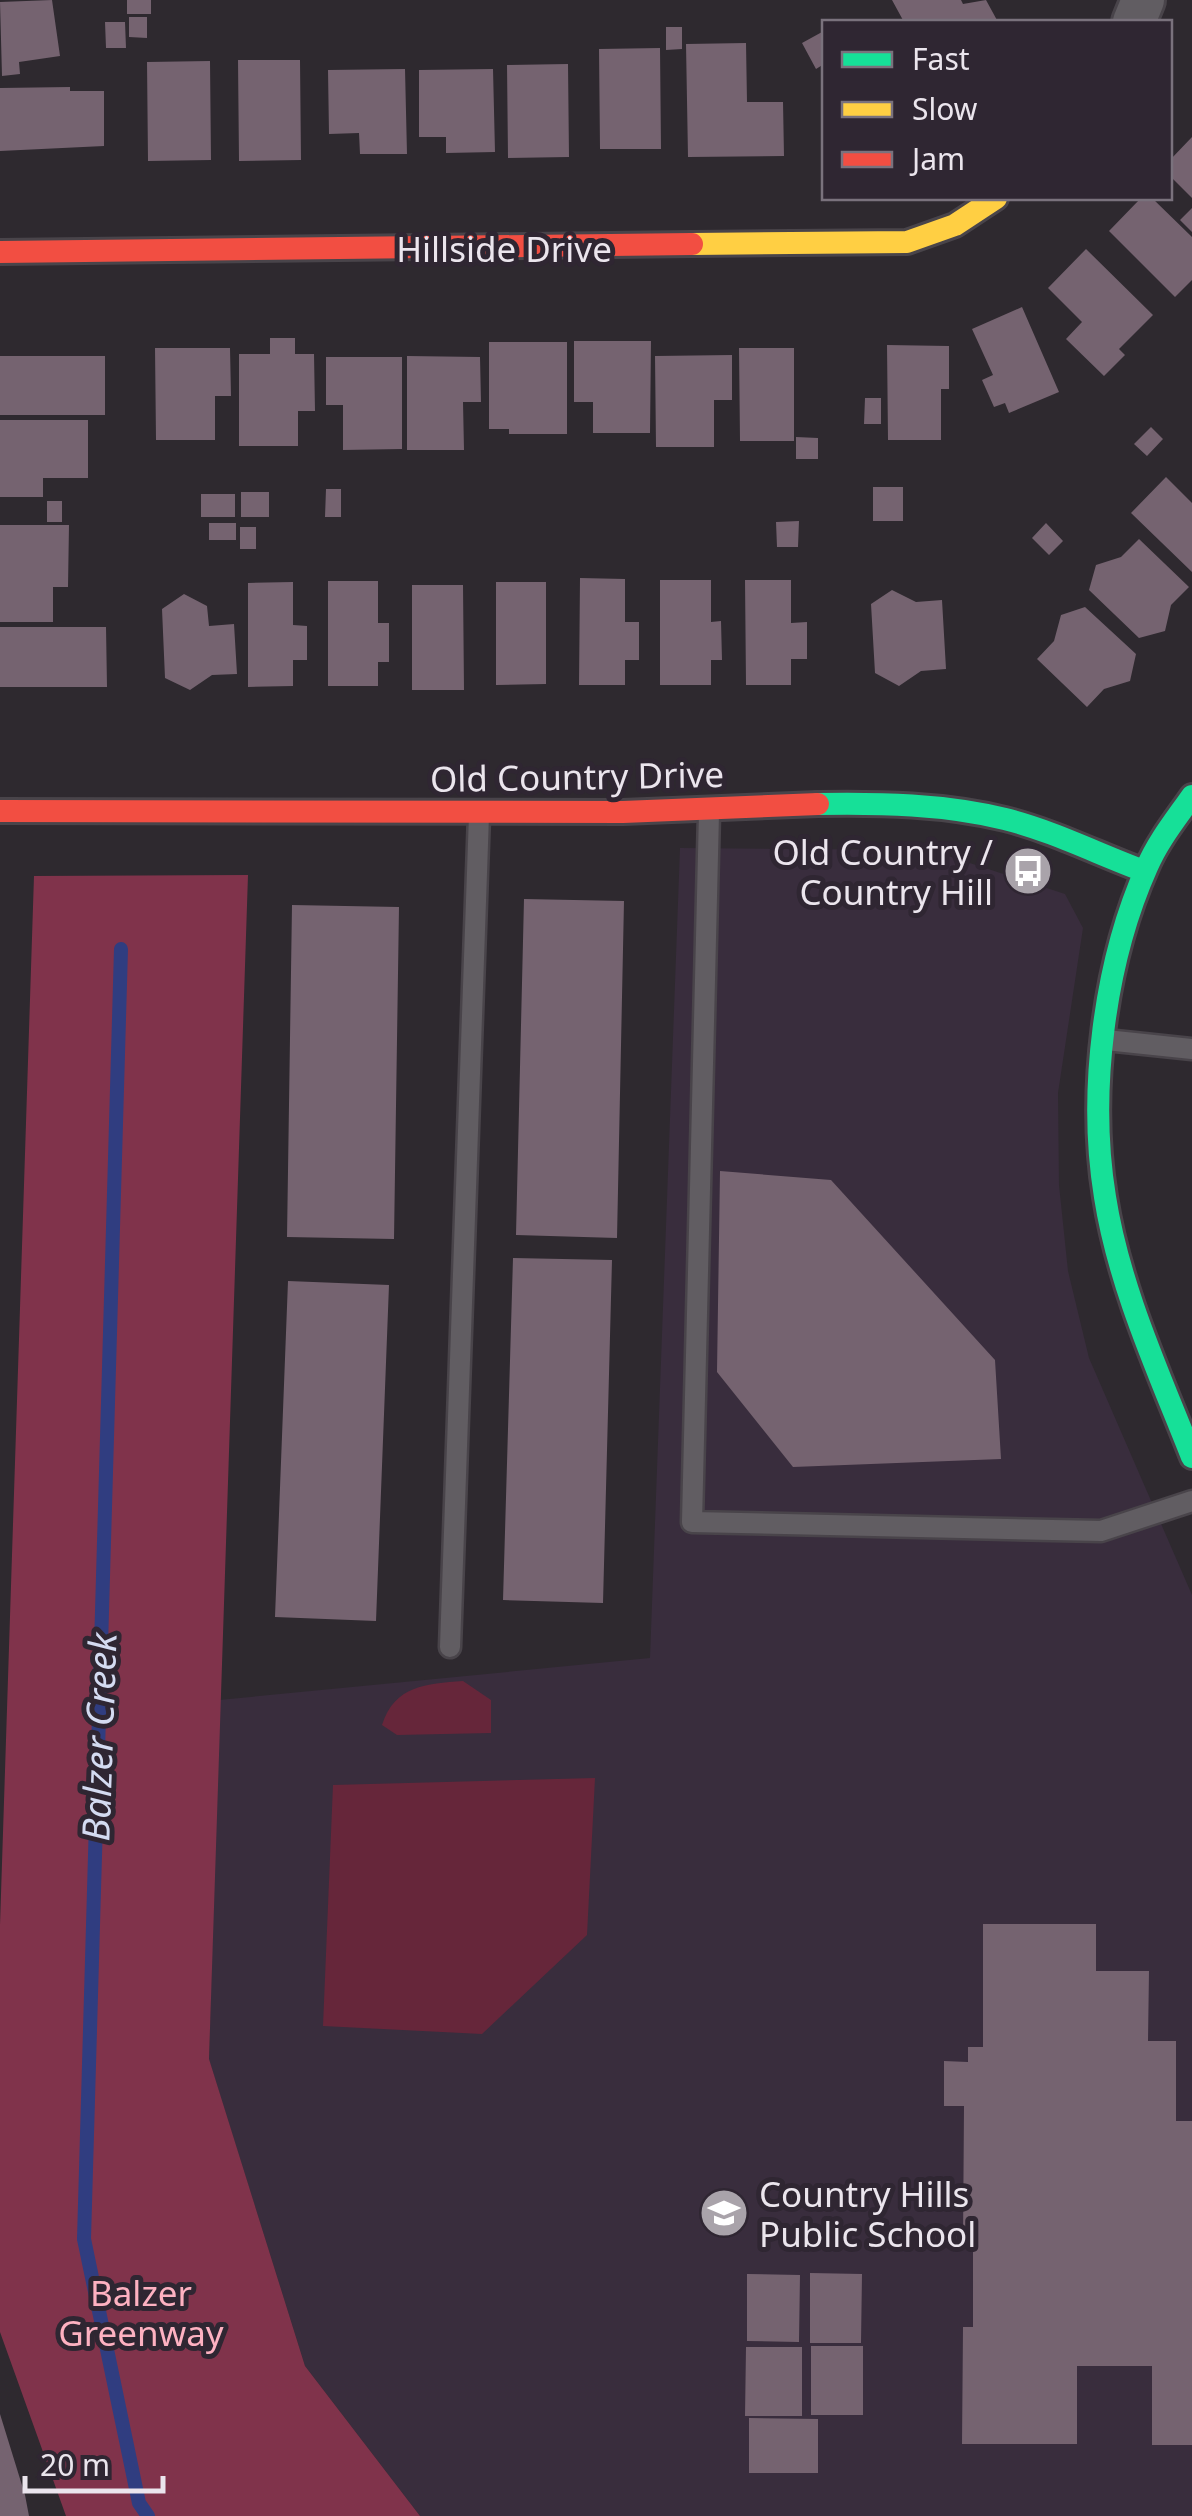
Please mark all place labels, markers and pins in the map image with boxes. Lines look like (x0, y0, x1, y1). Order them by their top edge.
place label: Old Country / Country Hill (772, 828, 993, 915)
bus stop icon: Old Country / Country Hill (1002, 845, 1054, 897)
place label: Country Hills Public School (759, 2170, 976, 2257)
school or university icon: Country Hills Public School (698, 2187, 750, 2239)

